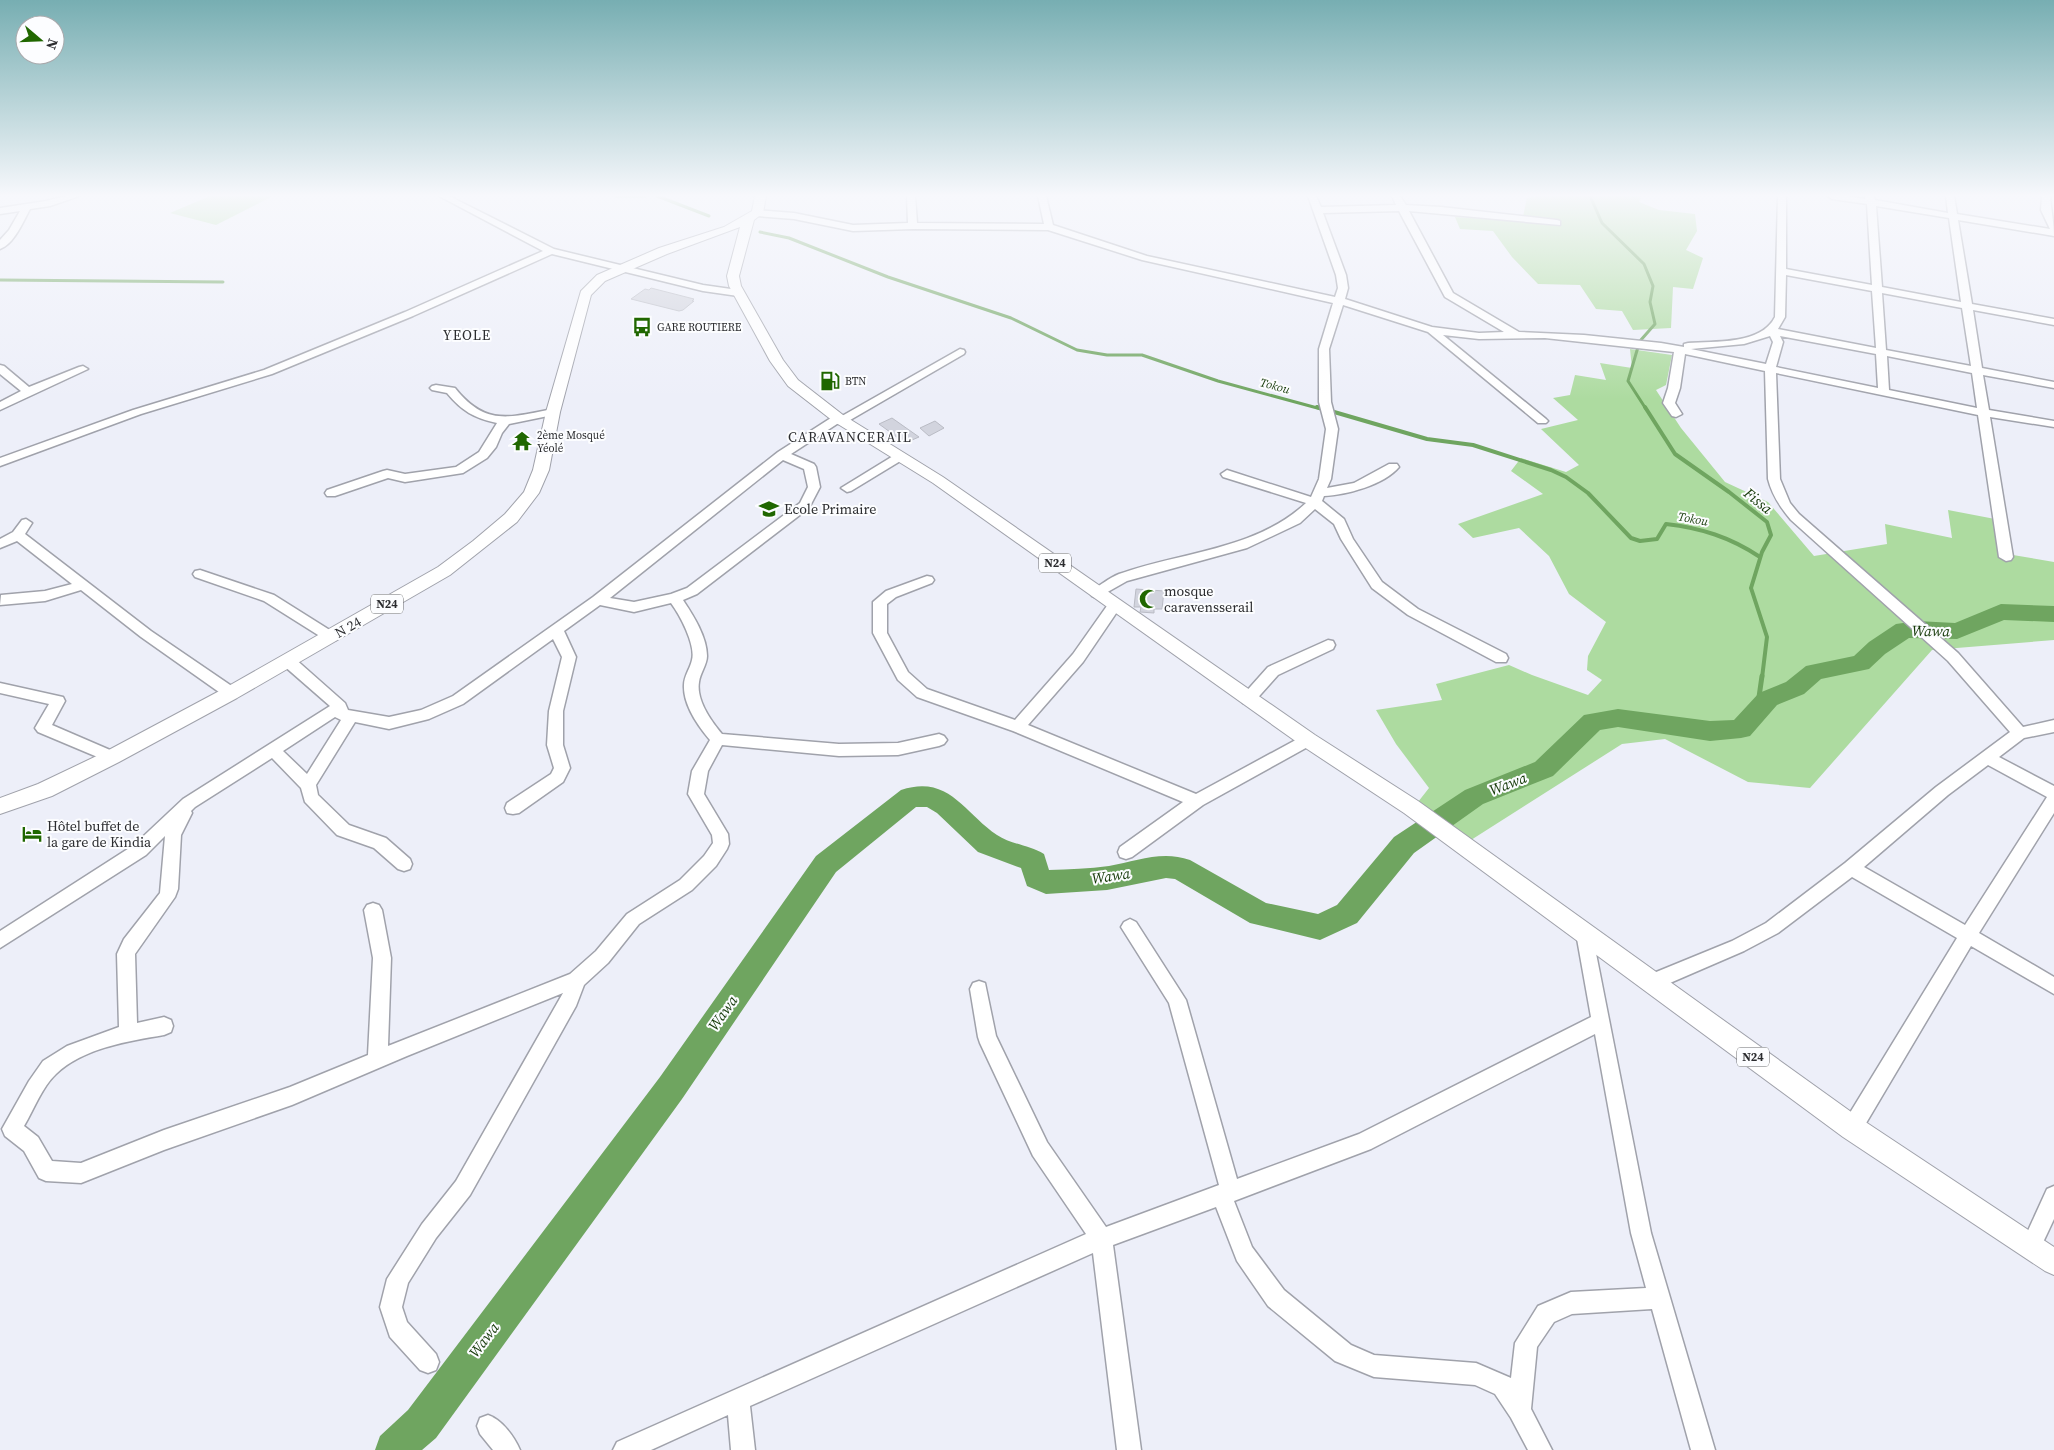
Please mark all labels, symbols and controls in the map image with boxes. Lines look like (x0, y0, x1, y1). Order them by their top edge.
north arrow (15, 15, 65, 65)
text: N (41, 36, 63, 52)
bus stop icon: GARE ROUTIERE (631, 316, 653, 338)
place label: GARE ROUTIERE (657, 320, 742, 335)
district label: YEOLE (443, 325, 491, 345)
fuel station icon: BTN (819, 370, 841, 392)
place label: BTN (845, 374, 866, 389)
water label: Tokou (1258, 374, 1292, 398)
district label: CARAVANCERAIL (788, 427, 912, 447)
place label: 2ème Mosqué Yéolé (537, 428, 605, 456)
temple icon: 2ème Mosqué Yéolé (511, 430, 533, 452)
water label: Fissa (1739, 482, 1777, 519)
school or university icon: Ecole Primaire (758, 498, 780, 520)
place label: Ecole Primaire (784, 499, 876, 519)
water label: Tokou (1677, 508, 1709, 530)
road number: N24 (1039, 554, 1071, 572)
place label: mosque caravensserail (1164, 581, 1253, 617)
mosque icon: mosque caravensserail (1138, 588, 1160, 610)
road number: N24 (371, 594, 403, 614)
street label: N 24 (331, 611, 365, 643)
water label: Wawa (1912, 620, 1951, 641)
water label: Wawa (1486, 767, 1530, 800)
place label: Hôtel buffet de la gare de Kindia (47, 816, 152, 852)
hotel icon: Hôtel buffet de la gare de Kindia (21, 823, 43, 845)
water label: Wawa (1090, 862, 1132, 889)
water label: Wawa (703, 991, 742, 1035)
road number: N24 (1737, 1048, 1769, 1066)
water label: Wawa (464, 1318, 504, 1361)

